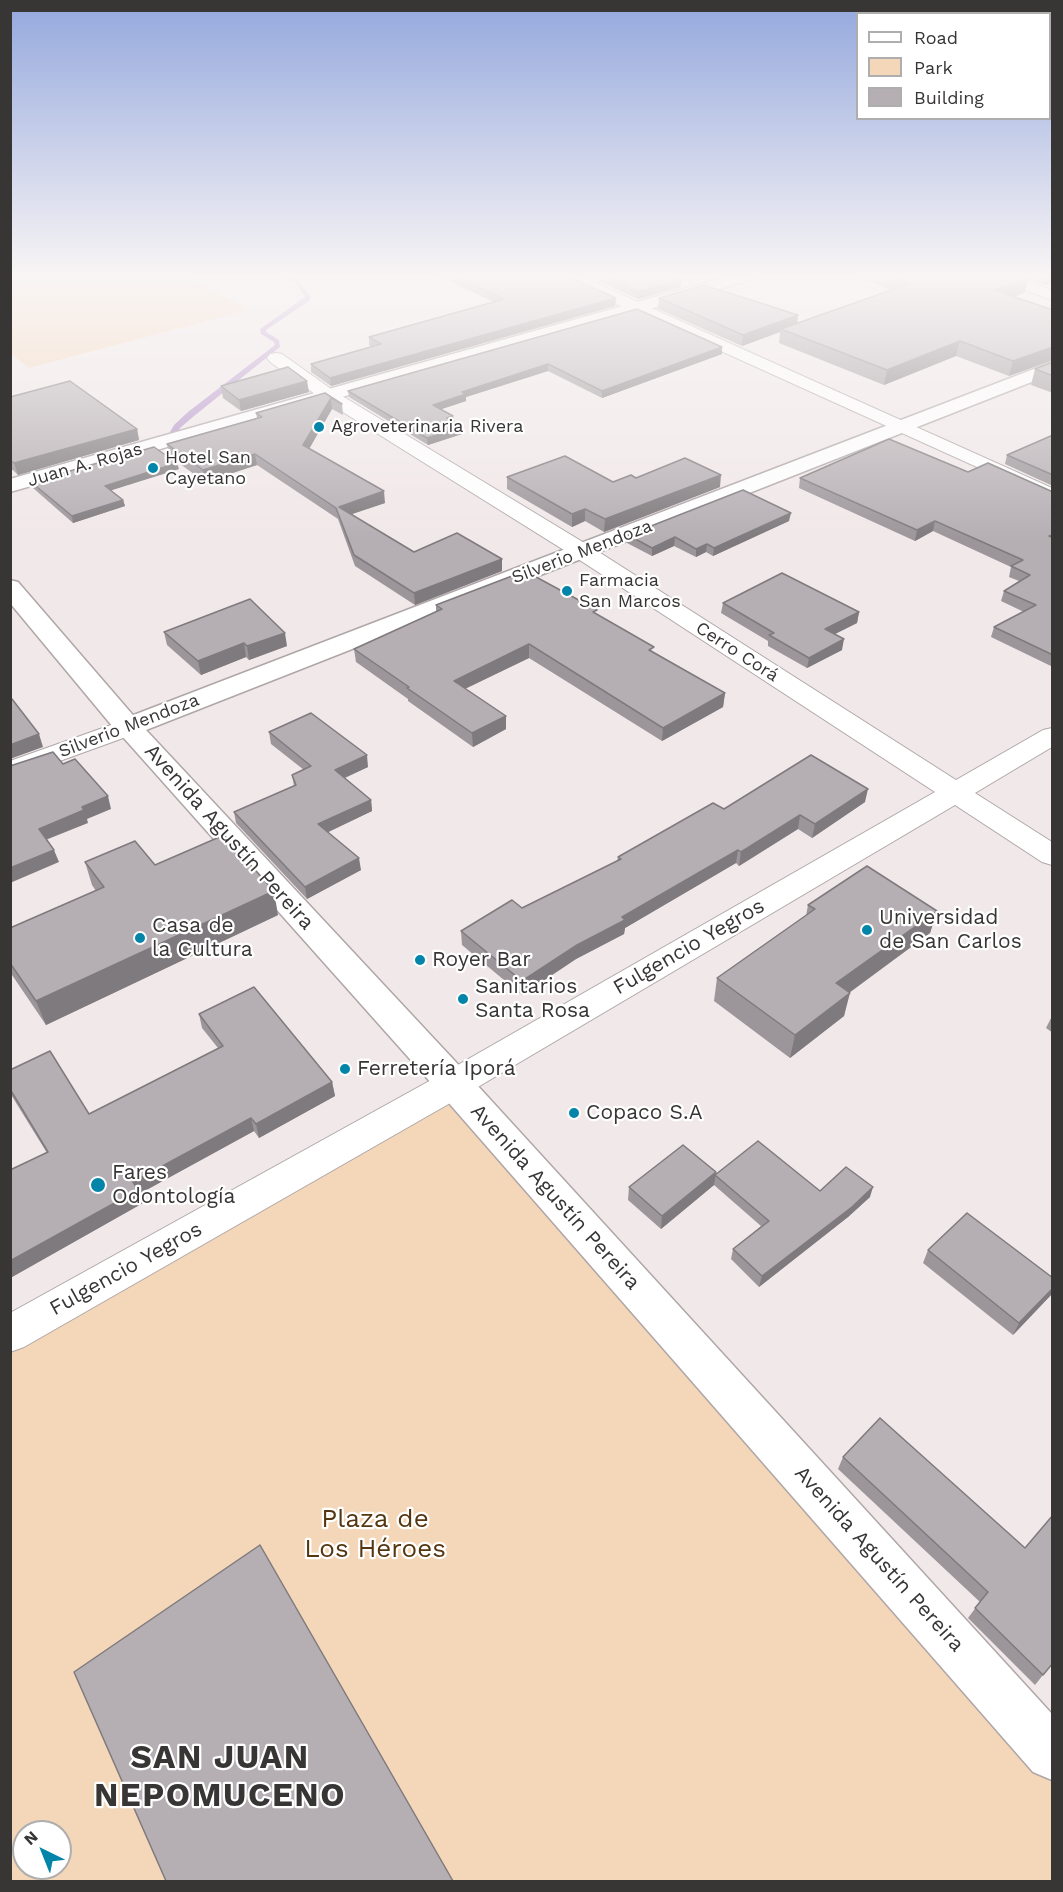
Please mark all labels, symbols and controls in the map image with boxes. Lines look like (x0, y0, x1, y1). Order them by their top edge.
legend (856, 12, 1051, 120)
text: Road (914, 27, 958, 48)
text: Park (914, 57, 953, 78)
text: Building (914, 87, 984, 108)
place label: Agroveterinaria Rivera (331, 416, 523, 438)
marker: Agroveterinaria Rivera (312, 420, 326, 434)
street label: Juan A. Rojas (25, 438, 145, 492)
place label: Hotel San Cayetano (165, 447, 251, 490)
marker: Hotel San Cayetano (146, 461, 160, 475)
street label: Silverio Mendoza (509, 515, 655, 589)
place label: Farmacia San Marcos (579, 570, 681, 612)
marker: Farmacia San Marcos (560, 584, 574, 598)
street label: Cerro Corá (691, 617, 783, 687)
street label: Silverio Mendoza (56, 689, 202, 763)
street label: Avenida Agustín Pereira (139, 739, 319, 935)
street label: Fulgencio Yegros (609, 893, 769, 1001)
place label: Universidad de San Carlos (879, 905, 1022, 955)
place label: Casa de la Cultura (152, 913, 253, 963)
marker: Universidad de San Carlos (860, 923, 874, 937)
marker: Casa de la Cultura (133, 931, 147, 945)
place label: Royer Bar (432, 947, 531, 973)
marker: Royer Bar (413, 953, 427, 967)
place label: Sanitarios Santa Rosa (475, 974, 590, 1024)
marker: Sanitarios Santa Rosa (456, 992, 470, 1006)
place label: Ferretería Iporá (357, 1056, 516, 1082)
marker: Ferretería Iporá (338, 1062, 352, 1076)
street label: Avenida Agustín Pereira (465, 1099, 645, 1295)
place label: Copaco S.A (586, 1100, 703, 1126)
marker: Copaco S.A (567, 1106, 581, 1120)
place label: Fares Odontología (112, 1160, 235, 1210)
marker: Fares Odontología (89, 1176, 107, 1194)
street label: Fulgencio Yegros (45, 1217, 207, 1321)
street label: Avenida Agustín Pereira (789, 1461, 969, 1657)
park label: Plaza de Los Héroes (304, 1503, 446, 1564)
district label: SAN JUAN NEPOMUCENO (94, 1738, 346, 1816)
north arrow (12, 1820, 72, 1880)
text: N (20, 1827, 42, 1849)

